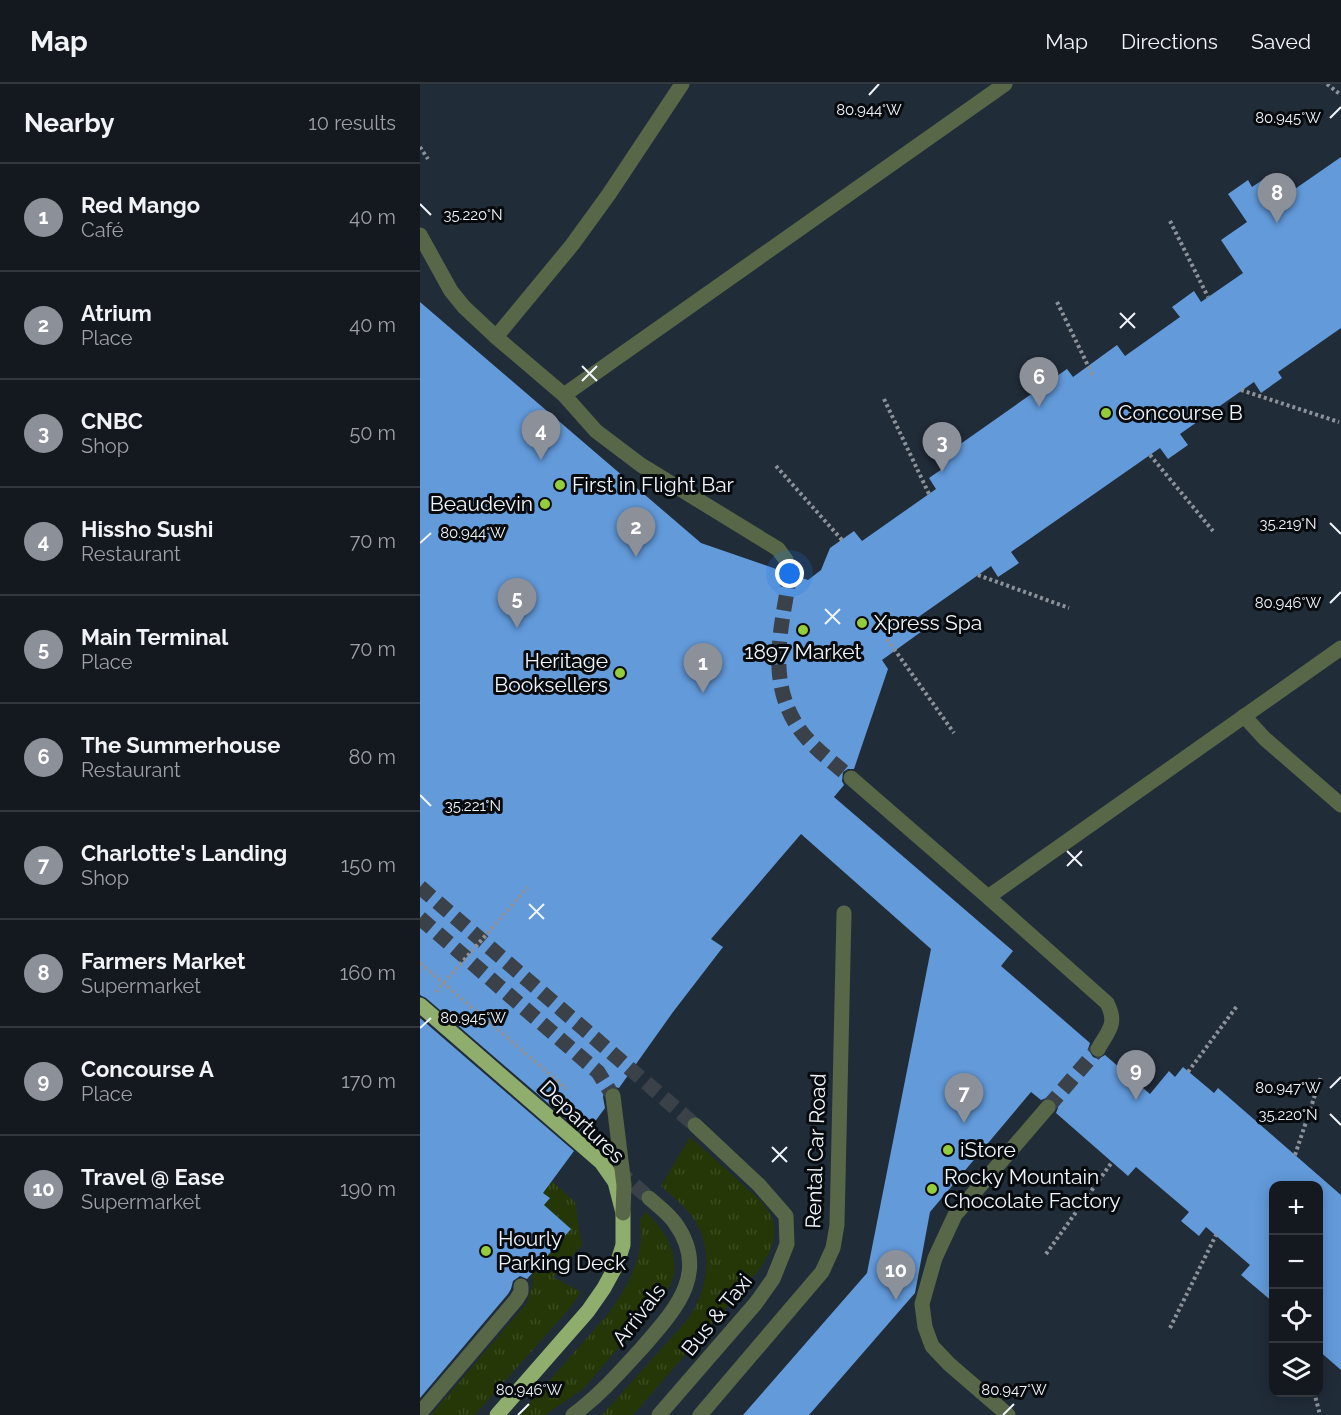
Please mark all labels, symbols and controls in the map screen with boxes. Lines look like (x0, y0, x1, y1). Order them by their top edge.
text: Map (30, 25, 88, 58)
text: Map (1045, 29, 1088, 54)
text: Directions (1121, 29, 1218, 54)
text: Saved (1251, 29, 1311, 54)
text: 80.944°W (836, 101, 902, 119)
text: Nearby (24, 108, 114, 138)
text: 80.945°W (1255, 109, 1321, 127)
text: 10 results (308, 111, 396, 135)
pin: 8 (1258, 174, 1296, 223)
text: Red Mango (81, 192, 200, 218)
text: 1 (39, 205, 48, 229)
text: 40 m (349, 205, 396, 229)
text: 35.220°N (443, 206, 503, 224)
text: Café (81, 218, 124, 242)
text: Atrium (81, 300, 152, 326)
text: 2 (38, 313, 49, 337)
text: 40 m (349, 313, 396, 337)
text: Place (81, 326, 132, 350)
pin: 6 (1020, 358, 1058, 407)
place label: Concourse B (1118, 400, 1243, 425)
marker: Concourse B (1099, 406, 1113, 420)
text: CNBC (81, 408, 143, 434)
pin: 4 (522, 410, 560, 460)
text: 3 (38, 421, 49, 445)
text: 50 m (349, 421, 396, 445)
pin: 3 (922, 422, 962, 472)
text: Shop (81, 434, 129, 458)
place label: First in Flight Bar (572, 472, 735, 497)
marker: First in Flight Bar (553, 478, 567, 492)
place label: Beaudevin (430, 491, 533, 516)
marker: Beaudevin (538, 497, 552, 511)
pin: 2 (616, 508, 656, 557)
text: 35.219°N (1259, 515, 1317, 533)
text: Hissho Sushi (81, 516, 213, 542)
text: 80.944°W (440, 524, 506, 542)
text: 4 (38, 529, 49, 553)
text: 70 m (350, 529, 396, 553)
text: Restaurant (81, 542, 181, 566)
your location (775, 559, 804, 588)
pin: 5 (498, 578, 536, 628)
text: 80.946°W (1255, 594, 1322, 612)
place label: Xpress Spa (874, 610, 982, 635)
marker: Xpress Spa (855, 616, 869, 630)
marker: 1897 Market (796, 623, 810, 637)
text: Main Terminal (81, 624, 228, 650)
text: 5 (38, 637, 49, 661)
text: 70 m (350, 637, 396, 661)
place label: 1897 Market (744, 639, 862, 664)
pin: 1 (684, 644, 722, 693)
place label: Heritage Booksellers (494, 648, 608, 697)
text: Place (81, 650, 132, 674)
marker: Heritage Booksellers (613, 666, 627, 680)
text: The Summerhouse (81, 732, 280, 758)
text: 6 (37, 745, 50, 769)
text: 80 m (348, 745, 396, 769)
text: Restaurant (81, 758, 181, 782)
text: 35.221°N (445, 797, 501, 815)
text: Charlotte's Landing (81, 840, 287, 866)
text: 7 (38, 853, 49, 877)
text: 150 m (341, 853, 396, 877)
text: Shop (81, 866, 129, 890)
text: Farmers Market (81, 948, 245, 974)
text: 8 (37, 961, 50, 985)
text: 160 m (340, 961, 396, 985)
text: Supermarket (81, 974, 201, 998)
text: 80.945°W (440, 1009, 506, 1027)
pin: 9 (1116, 1050, 1156, 1100)
text: Concourse A (81, 1056, 214, 1082)
text: 9 (38, 1069, 49, 1093)
text: 170 m (341, 1069, 396, 1093)
street label: Rental Car Road (800, 1073, 831, 1229)
pin: 7 (944, 1074, 984, 1123)
street label: Departures (535, 1075, 630, 1168)
text: 80.947°W (1255, 1079, 1321, 1097)
text: Place (81, 1082, 132, 1106)
text: 35.220°N (1258, 1106, 1318, 1124)
place label: iStore (960, 1137, 1016, 1162)
marker: iStore (941, 1143, 955, 1157)
text: Travel @ Ease (81, 1164, 225, 1190)
place label: Rocky Mountain Chocolate Factory (944, 1164, 1121, 1213)
text: 10 (32, 1177, 55, 1201)
text: 190 m (340, 1177, 396, 1201)
map controls (1269, 1181, 1323, 1397)
button: + (1269, 1181, 1323, 1235)
marker: Rocky Mountain Chocolate Factory (925, 1182, 939, 1196)
text: Supermarket (81, 1190, 201, 1214)
place label: Hourly Parking Deck (498, 1226, 626, 1275)
button: − (1269, 1235, 1323, 1289)
marker: Hourly Parking Deck (479, 1244, 493, 1258)
pin: 10 (876, 1250, 916, 1300)
street label: Bus & Taxi (676, 1269, 757, 1361)
street label: Arrivals (607, 1279, 671, 1351)
button: locate (1269, 1289, 1323, 1343)
button: layers (1269, 1343, 1323, 1397)
text: 80.946°W (496, 1381, 563, 1399)
text: 80.947°W (981, 1381, 1047, 1399)

